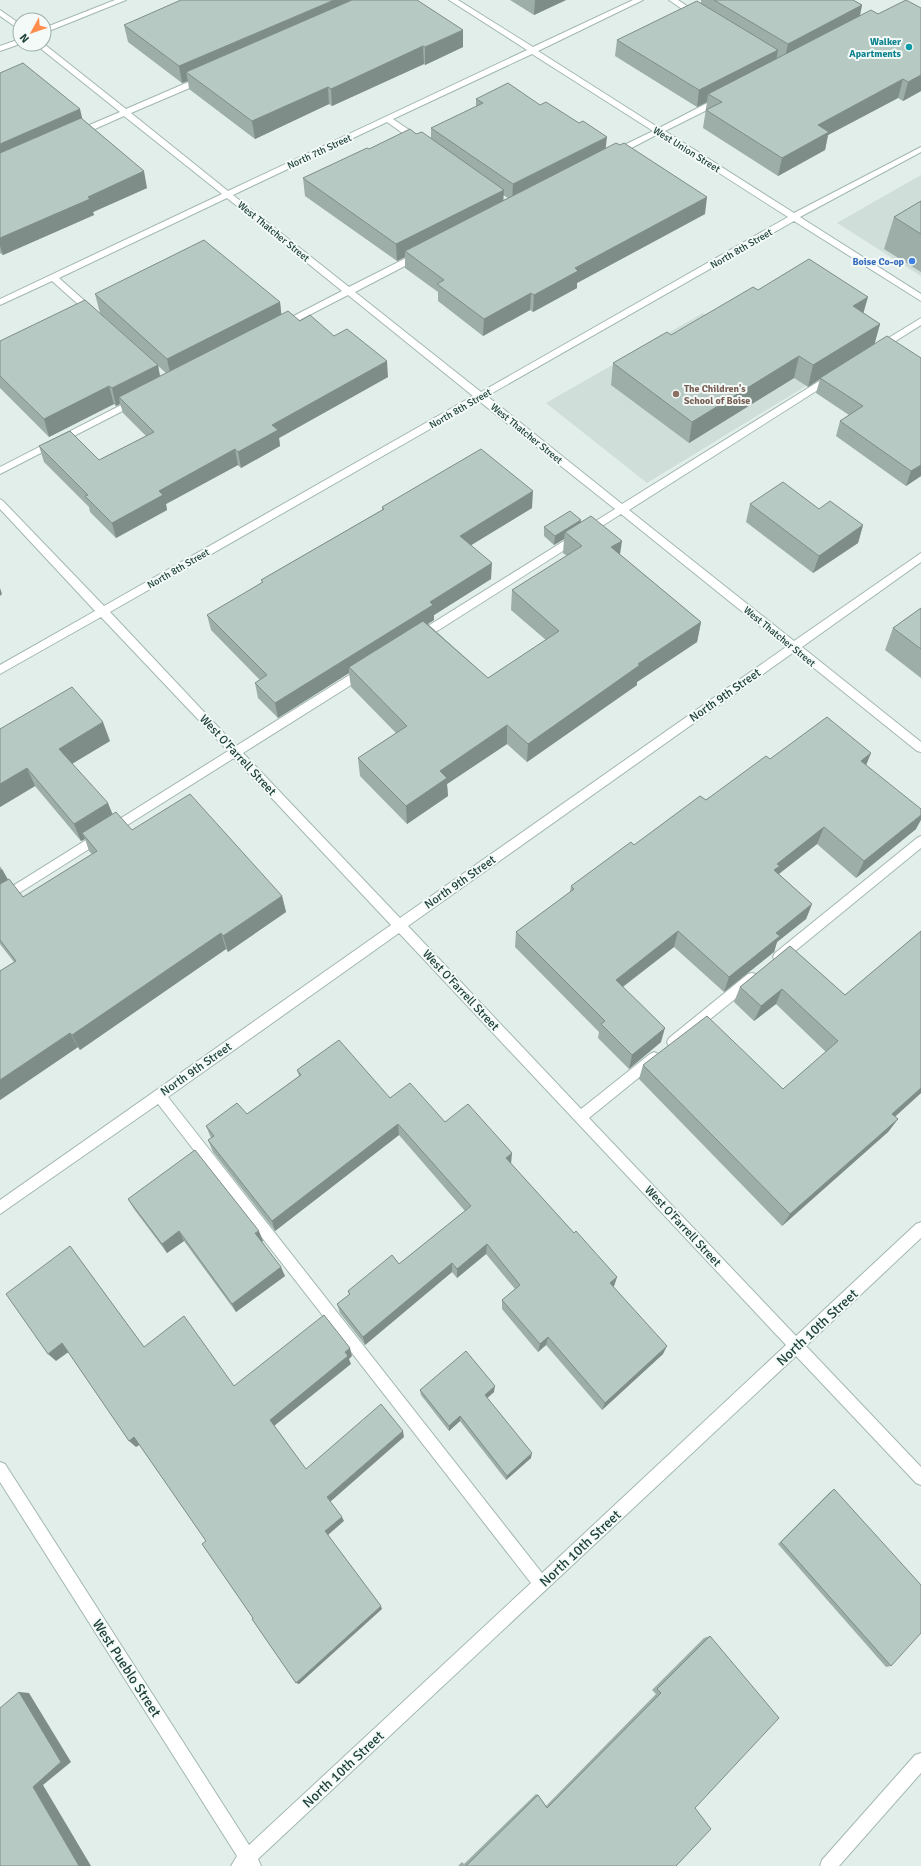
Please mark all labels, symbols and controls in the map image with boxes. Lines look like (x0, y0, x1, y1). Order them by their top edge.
north arrow (12, 12, 52, 52)
text: N (17, 31, 32, 45)
place label: Walker Apartments (849, 36, 902, 60)
marker: Walker Apartments (904, 42, 914, 52)
street label: West Union Street (651, 124, 723, 176)
street label: North 7th Street (285, 132, 354, 172)
street label: West Thatcher Street (235, 199, 312, 265)
street label: North 8th Street (708, 226, 775, 271)
place label: Boise Co-op (852, 256, 905, 268)
marker: Boise Co-op (907, 256, 917, 266)
place label: The Children's School of Boise (684, 383, 750, 407)
street label: North 8th Street (427, 386, 494, 431)
marker: The Children's School of Boise (671, 389, 681, 399)
street label: West Thatcher Street (488, 401, 565, 467)
street label: North 8th Street (145, 546, 212, 591)
street label: West Thatcher Street (741, 604, 818, 670)
street label: North 9th Street (687, 665, 764, 726)
street label: West O'Farrell Street (196, 712, 279, 799)
street label: North 9th Street (422, 852, 499, 913)
street label: West O'Farrell Street (419, 947, 502, 1034)
street label: North 9th Street (158, 1039, 235, 1100)
street label: West O'Farrell Street (641, 1183, 724, 1270)
street label: North 10th Street (773, 1285, 862, 1369)
street label: North 10th Street (536, 1506, 625, 1590)
street label: West Pueblo Street (89, 1616, 165, 1720)
street label: North 10th Street (299, 1727, 388, 1811)

